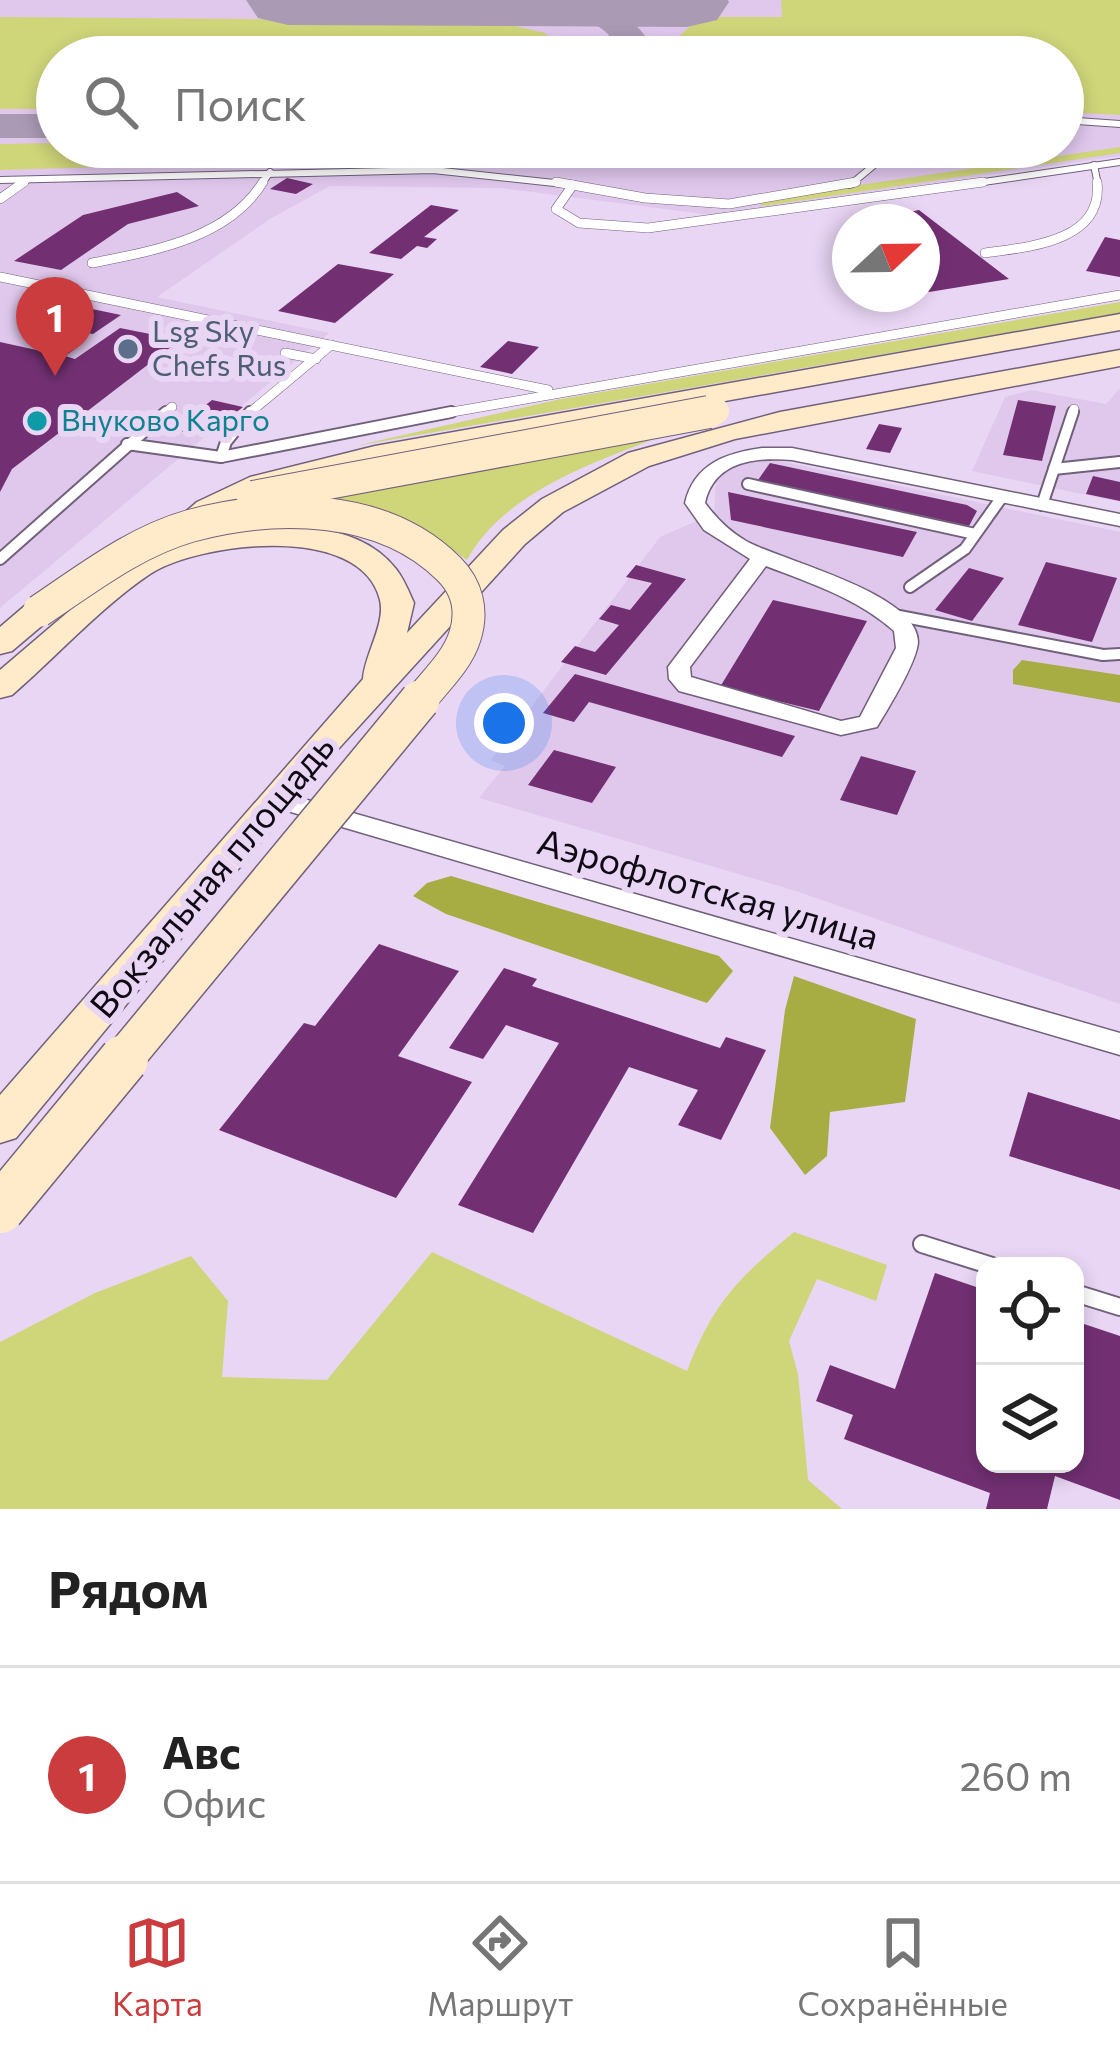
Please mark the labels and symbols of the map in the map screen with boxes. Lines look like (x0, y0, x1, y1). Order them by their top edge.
north arrow (832, 204, 940, 312)
pin: 1 (16, 277, 94, 376)
place label: Lsg Sky Chefs Rus (152, 311, 287, 382)
marker: Lsg Sky Chefs Rus (115, 336, 141, 362)
place label: Внуково Карго (61, 400, 270, 437)
marker: Внуково Карго (24, 408, 50, 434)
your location (474, 693, 534, 753)
street label: Вокзальная площадь (79, 724, 342, 1025)
street label: Аэрофлотская улица (533, 817, 884, 957)

